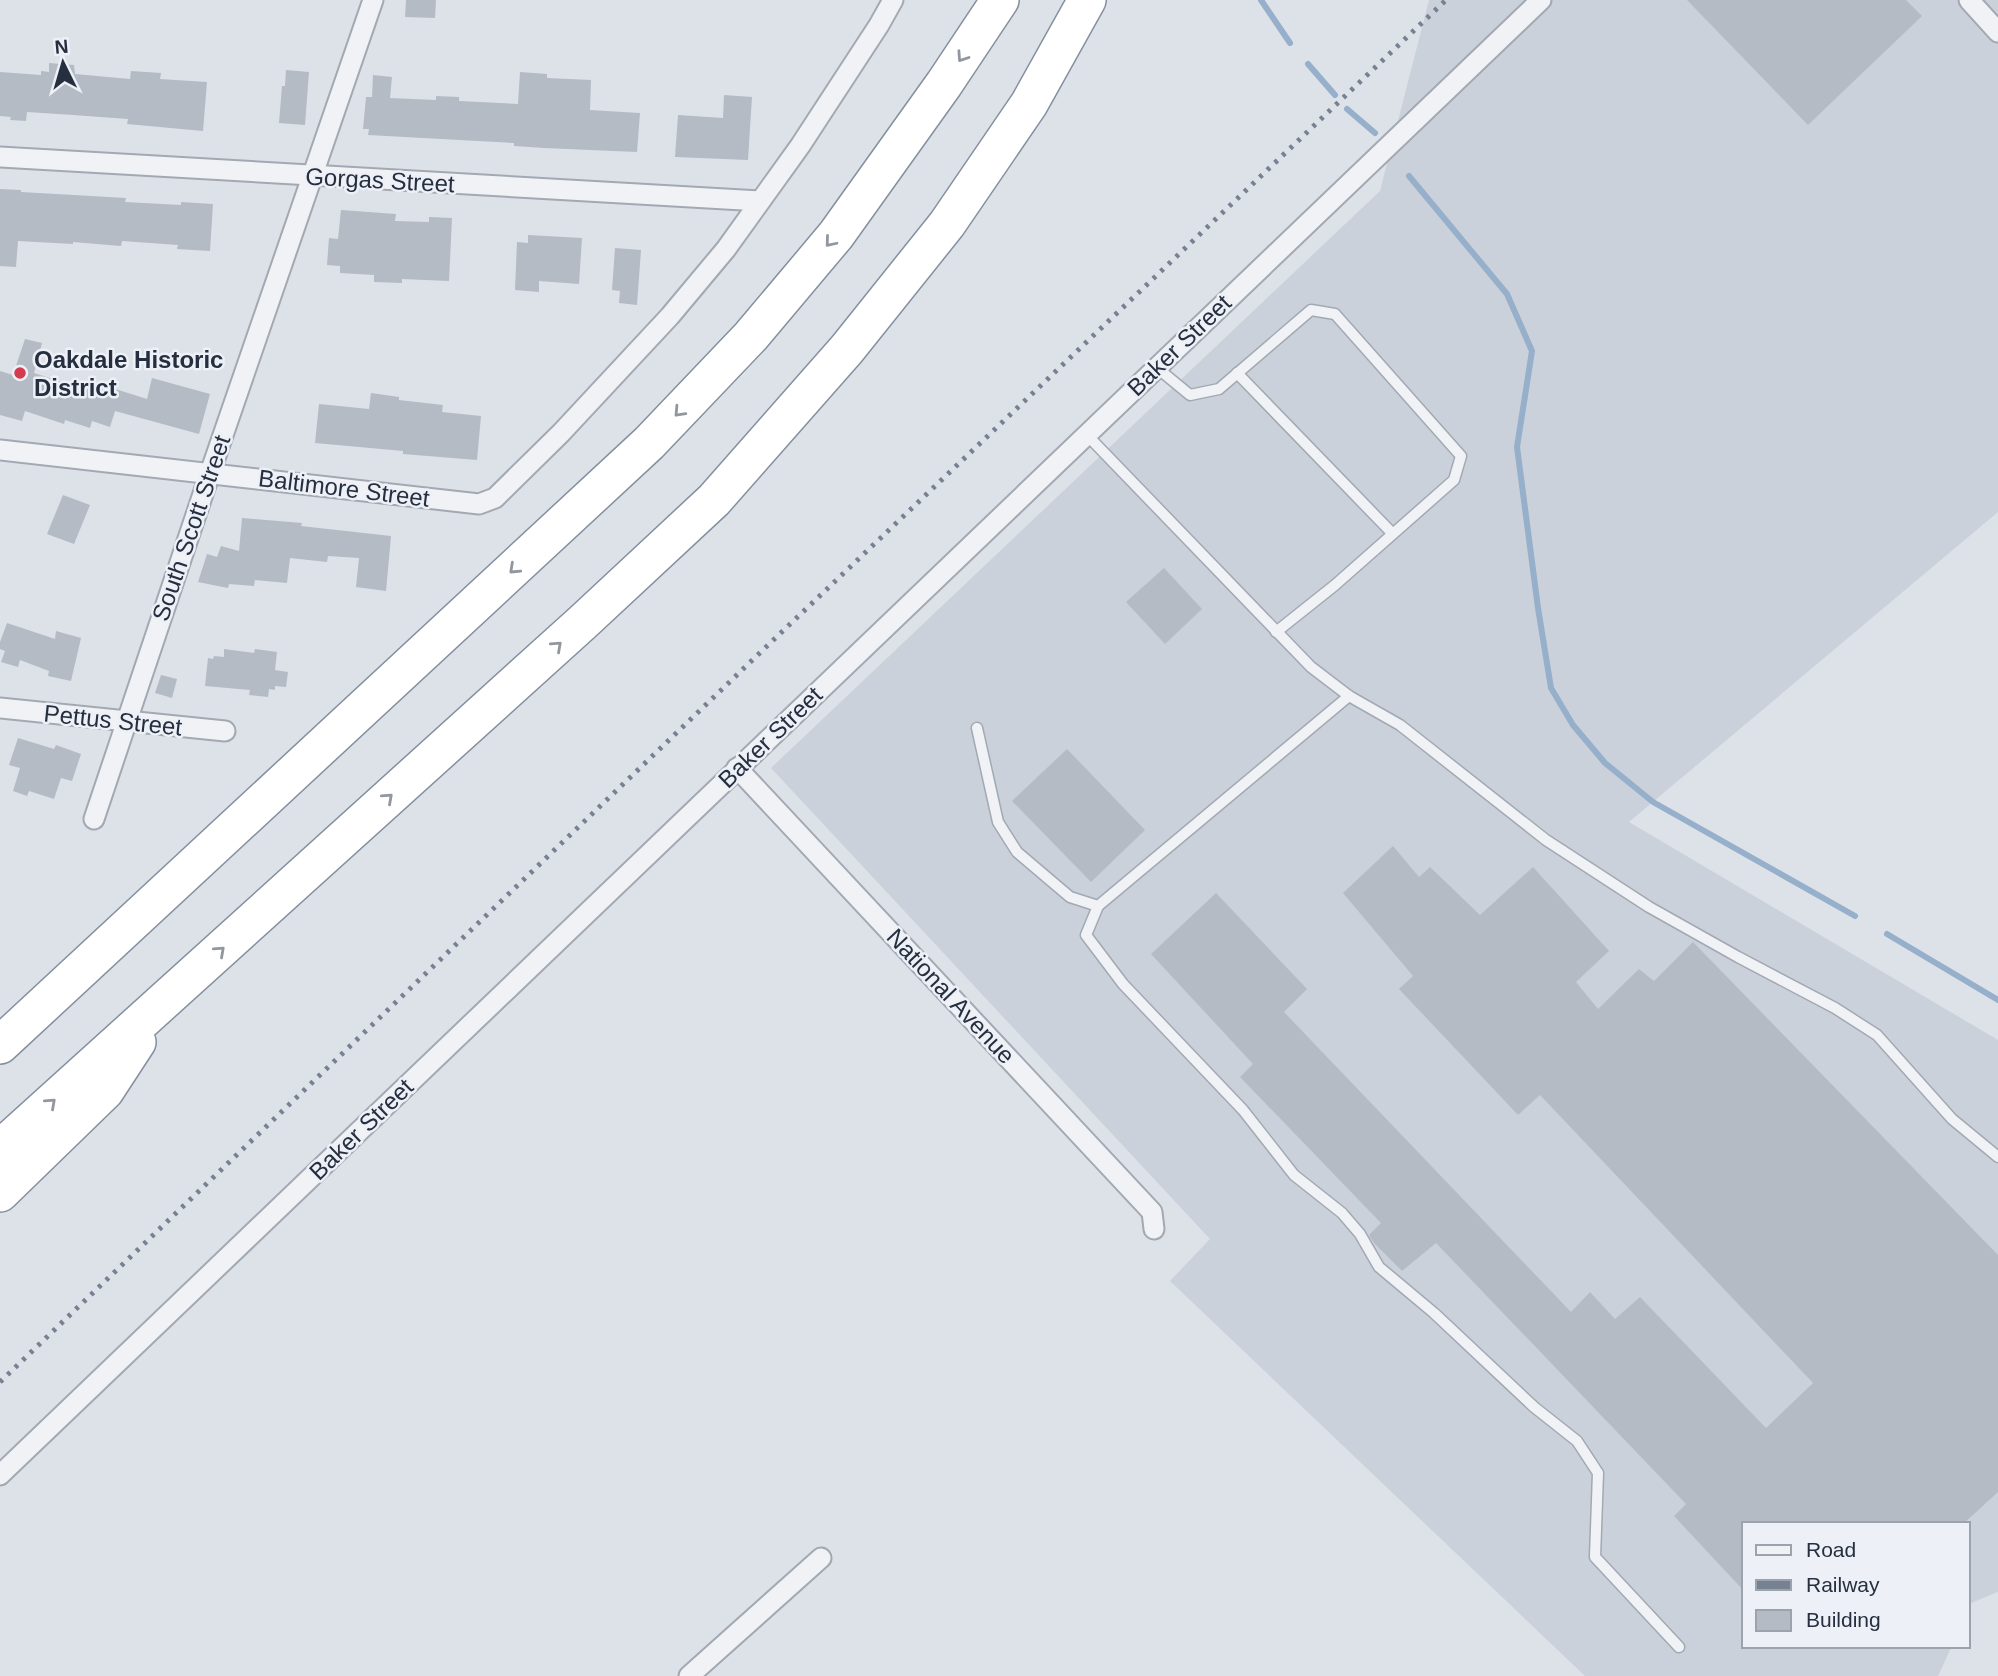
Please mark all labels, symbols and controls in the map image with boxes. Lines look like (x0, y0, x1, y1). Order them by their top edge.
north arrow (28, 28, 98, 98)
text: N (54, 36, 69, 58)
one-way arrow (957, 49, 970, 62)
street label: Gorgas Street (305, 163, 456, 197)
one-way arrow (826, 233, 838, 246)
street label: Baker Street (1122, 289, 1237, 401)
place label: Oakdale Historic District (34, 346, 223, 401)
marker: Oakdale Historic District (12, 365, 28, 381)
one-way arrow (675, 404, 687, 417)
street label: South Scott Street (147, 431, 236, 624)
street label: Baltimore Street (257, 464, 431, 512)
one-way arrow (509, 560, 522, 573)
one-way arrow (549, 642, 562, 654)
street label: Baker Street (713, 681, 828, 793)
street label: Pettus Street (43, 699, 184, 741)
one-way arrow (380, 794, 393, 807)
street label: National Avenue (882, 923, 1020, 1069)
one-way arrow (211, 947, 224, 959)
street label: Baker Street (304, 1073, 419, 1185)
one-way arrow (43, 1099, 56, 1112)
legend (1742, 1522, 1970, 1648)
text: Road (1806, 1538, 1856, 1561)
text: Railway (1806, 1573, 1880, 1596)
text: Building (1806, 1608, 1881, 1631)

